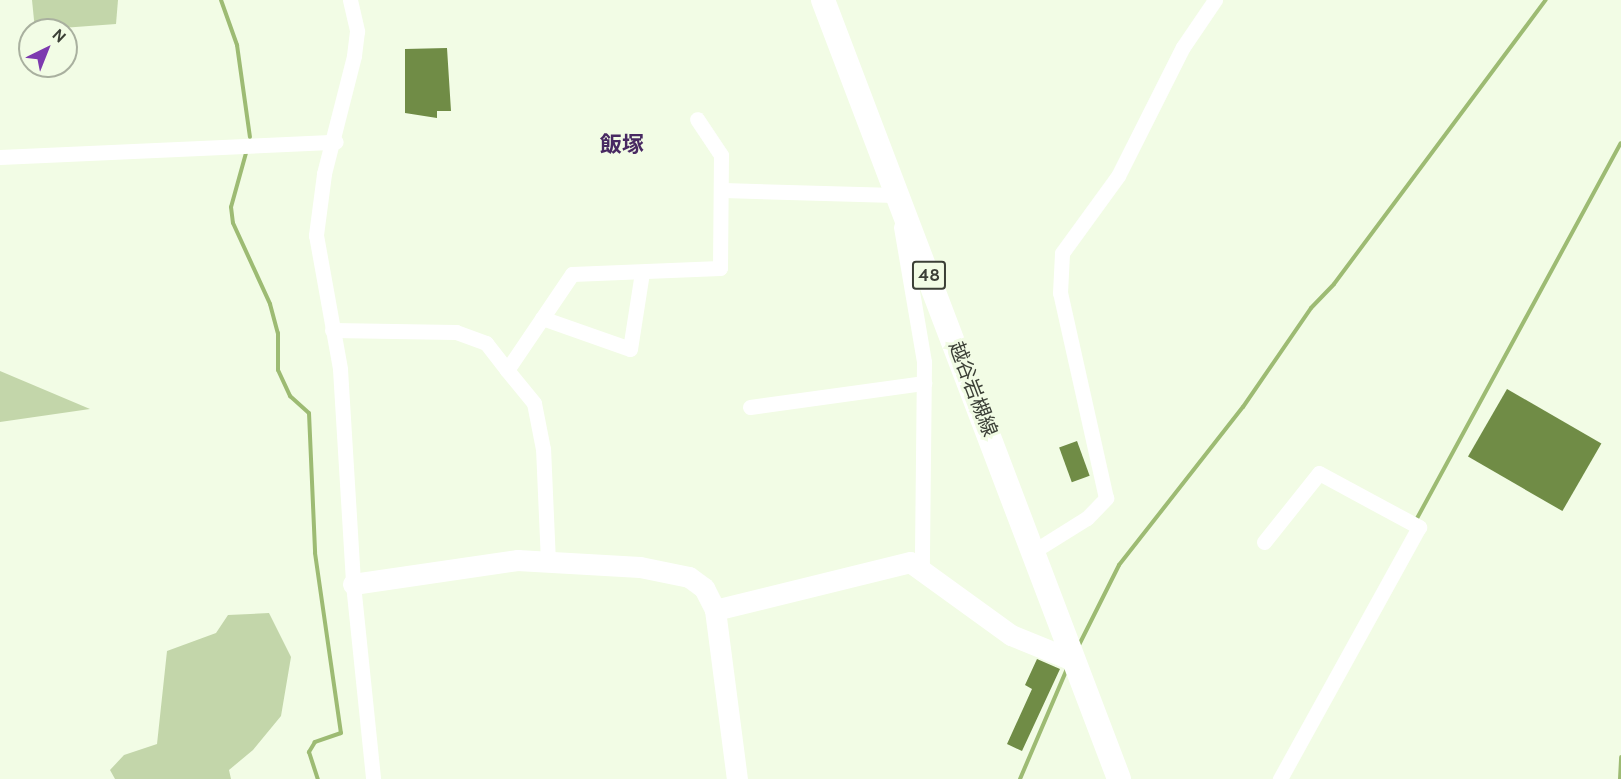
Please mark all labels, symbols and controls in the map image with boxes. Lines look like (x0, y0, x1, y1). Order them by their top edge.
north arrow (18, 18, 78, 78)
text: N (49, 25, 70, 47)
district label: 飯塚 (600, 132, 644, 158)
road number: 48 (911, 260, 947, 290)
street label: 越谷岩槻線 (944, 338, 1002, 440)

